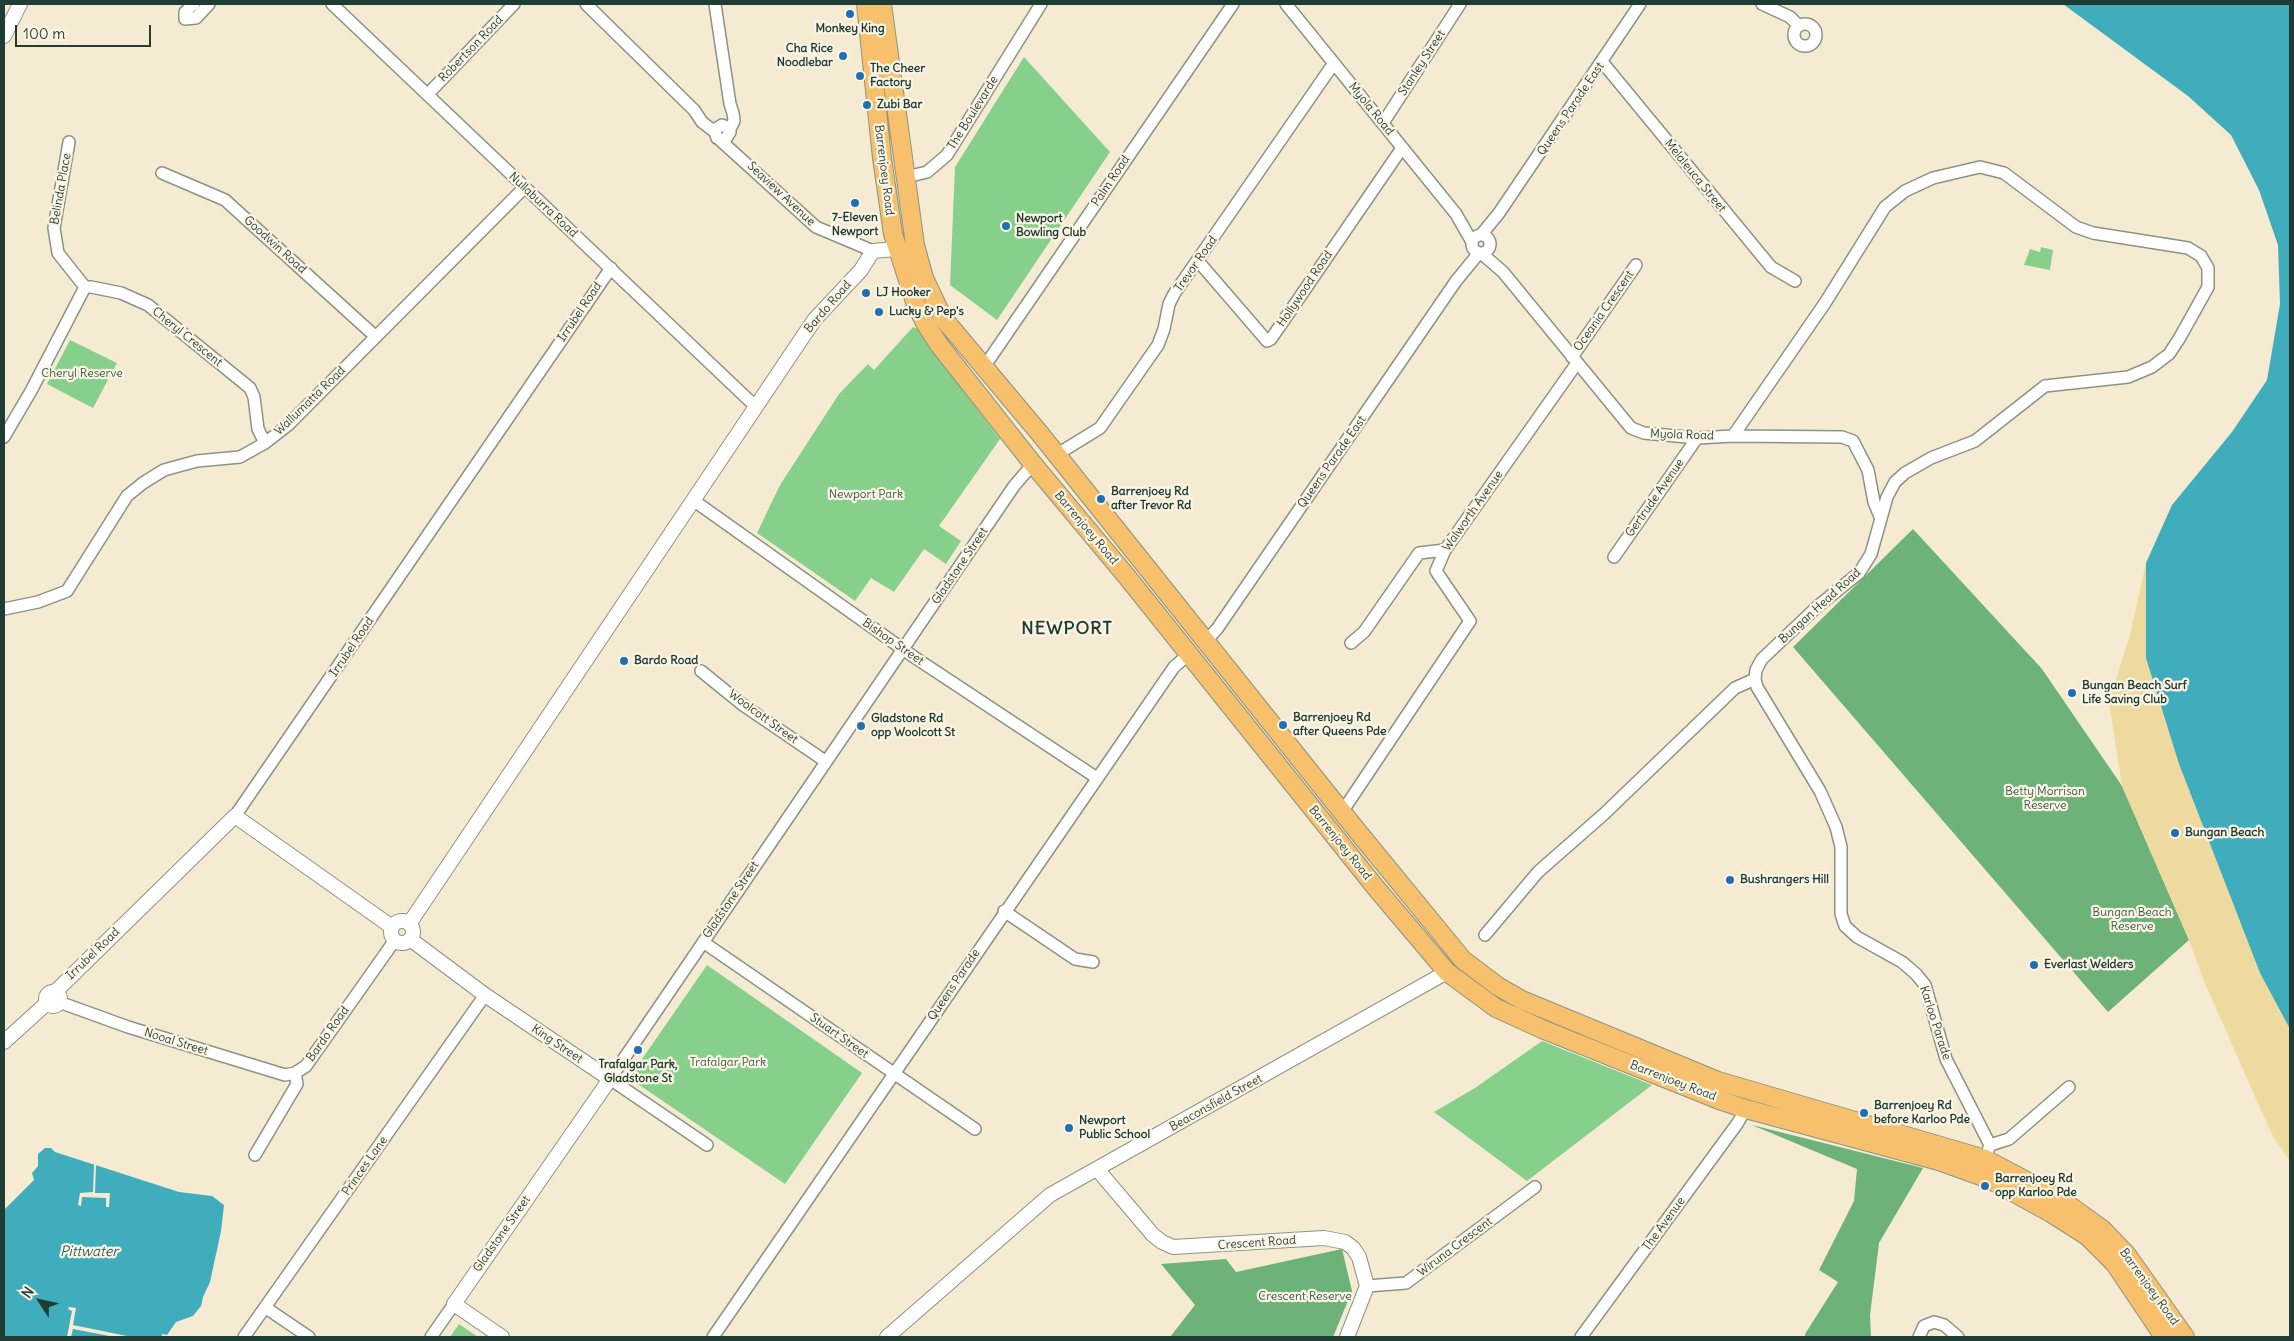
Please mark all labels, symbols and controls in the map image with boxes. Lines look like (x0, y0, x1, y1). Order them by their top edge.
marker: Monkey King (844, 8, 856, 20)
street label: Robertson Road (436, 13, 506, 85)
scale bar (18, 15, 154, 47)
place label: Monkey King (815, 22, 885, 36)
text: 100 m (23, 24, 65, 43)
street label: Stanley Street (1395, 28, 1449, 98)
place label: Cha Rice Noodlebar (777, 42, 833, 70)
marker: Cha Rice Noodlebar (837, 50, 849, 62)
street label: Queens Parade East (1535, 60, 1607, 158)
place label: The Cheer Factory (870, 62, 925, 90)
marker: The Cheer Factory (854, 70, 866, 82)
street label: The Boulevarde (945, 74, 1001, 152)
street label: Myola Road (1345, 80, 1397, 138)
place label: Zubi Bar (877, 98, 922, 112)
marker: Zubi Bar (861, 99, 873, 111)
street label: Barrenjoey Road (871, 124, 897, 216)
street label: Melaleuca Street (1661, 137, 1729, 215)
street label: Belinda Place (48, 152, 74, 226)
street label: Palm Road (1089, 153, 1133, 209)
street label: Seaview Avenue (744, 159, 818, 229)
street label: Nullaburra Road (506, 170, 580, 240)
marker: 7-Eleven Newport (849, 197, 861, 209)
place label: 7-Eleven Newport (832, 211, 878, 239)
place label: Newport Bowling Club (1016, 212, 1086, 240)
street label: Goodwin Road (241, 213, 309, 277)
marker: Newport Bowling Club (1000, 220, 1012, 232)
street label: Trevor Road (1171, 233, 1221, 295)
street label: Hollywood Road (1274, 248, 1336, 330)
street label: Oceania Crescent (1571, 268, 1637, 354)
street label: Bardo Road (801, 278, 855, 336)
street label: Irrubel Road (555, 279, 605, 345)
place label: LJ Hooker (876, 286, 931, 300)
marker: LJ Hooker (860, 287, 872, 299)
street label: Cheryl Crescent (149, 304, 225, 370)
place label: Lucky & Pep's (889, 305, 964, 319)
marker: Lucky & Pep's (873, 306, 885, 318)
street label: Wallumatta Road (272, 363, 348, 439)
park label: Cheryl Reserve (41, 367, 123, 381)
street label: Queens Parade East (1295, 413, 1369, 511)
street label: Myola Road (1650, 427, 1714, 443)
street label: Gertrude Avenue (1623, 456, 1687, 540)
street label: Walworth Avenue (1440, 468, 1506, 554)
place label: Barrenjoey Rd after Trevor Rd (1111, 485, 1191, 513)
park label: Newport Park (829, 488, 903, 502)
street label: Barrenjoey Road (1051, 488, 1121, 568)
marker: Barrenjoey Rd after Trevor Rd (1095, 493, 1107, 505)
street label: Gladstone Street (929, 525, 991, 607)
street label: Bungan Head Road (1776, 566, 1864, 646)
street label: Irrubel Road (327, 614, 377, 680)
street label: Bishop Street (860, 616, 926, 668)
district label: NEWPORT (1020, 618, 1114, 640)
place label: Bardo Road (634, 654, 698, 668)
marker: Bardo Road (618, 655, 630, 667)
place label: Bungan Beach Surf Life Saving Club (2082, 679, 2187, 707)
street label: Woolcott Street (725, 687, 801, 747)
marker: Bungan Beach Surf Life Saving Club (2066, 687, 2078, 699)
place label: Barrenjoey Rd after Queens Pde (1293, 711, 1386, 739)
place label: Gladstone Rd opp Woolcott St (871, 712, 955, 740)
marker: Barrenjoey Rd after Queens Pde (1277, 719, 1289, 731)
marker: Gladstone Rd opp Woolcott St (855, 720, 867, 732)
park label: Betty Morrison Reserve (2005, 785, 2085, 813)
street label: Barrenjoey Road (1306, 803, 1374, 883)
place label: Bungan Beach (2185, 826, 2264, 840)
marker: Bungan Beach (2169, 827, 2181, 839)
street label: Gladstone Street (700, 859, 762, 941)
place label: Bushrangers Hill (1740, 873, 1829, 887)
marker: Bushrangers Hill (1724, 874, 1736, 886)
park label: Bungan Beach Reserve (2092, 906, 2172, 934)
street label: Irrubel Road (63, 925, 123, 983)
street label: Queens Parade (925, 947, 983, 1023)
place label: Everlast Welders (2044, 958, 2133, 972)
marker: Everlast Welders (2028, 959, 2040, 971)
street label: Karloo Parade (1916, 984, 1954, 1062)
street label: Bardo Road (304, 1004, 352, 1064)
street label: Stuart Street (807, 1011, 871, 1061)
street label: King Street (529, 1022, 585, 1066)
street label: Nooal Street (142, 1025, 210, 1059)
marker: Trafalgar Park, Gladstone St (632, 1044, 644, 1056)
park label: Trafalgar Park (690, 1056, 766, 1070)
place label: Trafalgar Park, Gladstone St (599, 1058, 677, 1086)
street label: Barrenjoey Road (1628, 1058, 1718, 1104)
street label: Beaconsfield Street (1167, 1071, 1265, 1135)
place label: Barrenjoey Rd before Karloo Pde (1874, 1099, 1970, 1127)
marker: Barrenjoey Rd before Karloo Pde (1858, 1107, 1870, 1119)
place label: Newport Public School (1079, 1114, 1150, 1142)
marker: Newport Public School (1063, 1122, 1075, 1134)
street label: Princes Lane (339, 1134, 391, 1198)
place label: Barrenjoey Rd opp Karloo Pde (1995, 1172, 2077, 1200)
marker: Barrenjoey Rd opp Karloo Pde (1979, 1180, 1991, 1192)
street label: Gladstone Street (470, 1193, 534, 1275)
street label: The Avenue (1640, 1194, 1688, 1254)
street label: Wiruna Crescent (1415, 1214, 1495, 1280)
street label: Crescent Road (1217, 1233, 1297, 1253)
water label: Pittwater (60, 1244, 118, 1260)
street label: Barrenjoey Road (2116, 1246, 2182, 1328)
north arrow (15, 1276, 65, 1326)
text: N (18, 1283, 38, 1302)
park label: Crescent Reserve (1258, 1290, 1352, 1304)

